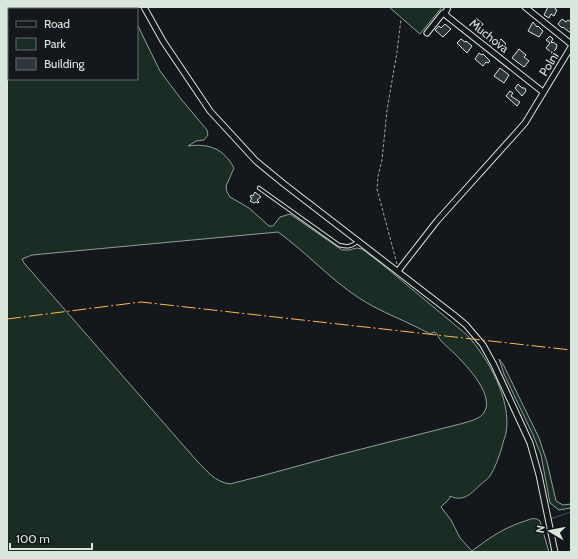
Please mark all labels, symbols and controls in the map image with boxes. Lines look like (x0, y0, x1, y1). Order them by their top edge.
legend (8, 8, 138, 80)
text: Road (44, 16, 70, 31)
street label: Muchova (467, 16, 512, 56)
text: Park (44, 36, 66, 51)
street label: Polní (535, 49, 562, 78)
text: Building (44, 56, 86, 71)
north arrow (530, 511, 570, 551)
text: N (533, 524, 548, 534)
scale bar (10, 525, 92, 551)
text: 100 m (16, 531, 50, 546)

